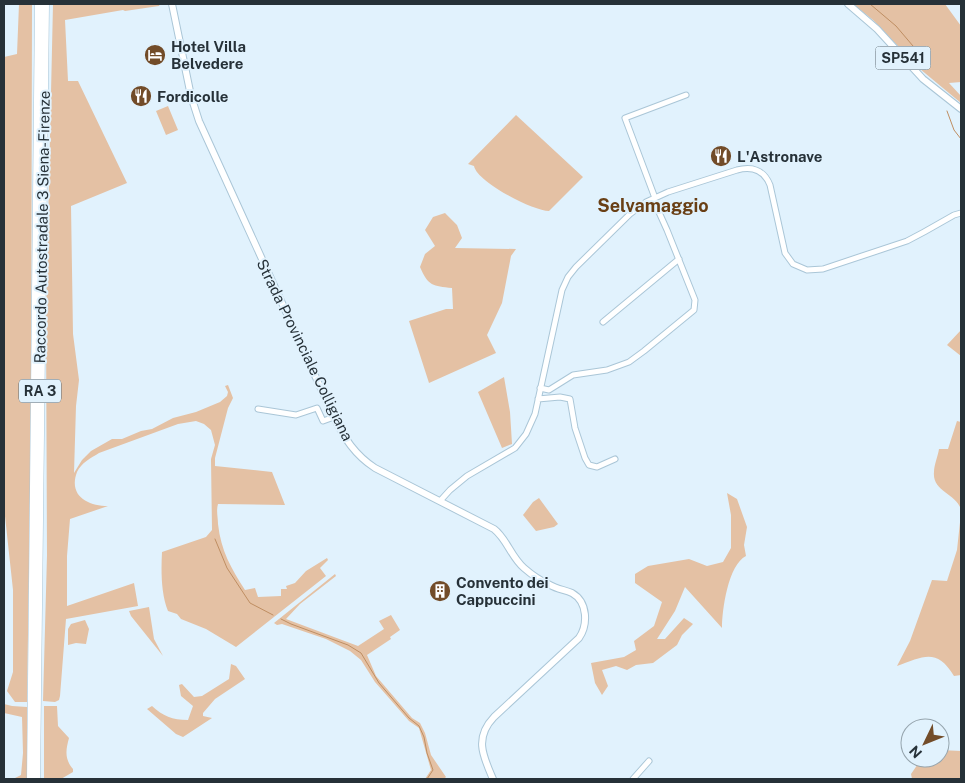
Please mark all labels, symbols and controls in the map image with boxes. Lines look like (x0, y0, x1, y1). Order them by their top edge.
place label: Hotel Villa Belvedere (171, 38, 246, 72)
hotel icon: Hotel Villa Belvedere (143, 43, 167, 67)
road number: SP541 (876, 46, 930, 70)
restaurant icon: Fordicolle (129, 84, 153, 108)
place label: Fordicolle (157, 88, 229, 105)
street label: Raccordo Autostradale 3 Siena-Firenze (31, 90, 53, 364)
restaurant icon: L'Astronave (709, 144, 733, 168)
place label: L'Astronave (737, 148, 822, 165)
district label: Selvamaggio (597, 195, 709, 216)
street label: Strada Provinciale Colligiana (254, 256, 356, 444)
road number: RA 3 (19, 380, 61, 402)
place label: Convento dei Cappuccini (456, 574, 549, 608)
building icon: Convento dei Cappuccini (428, 579, 452, 603)
north arrow (900, 718, 950, 768)
text: N (906, 742, 925, 761)

